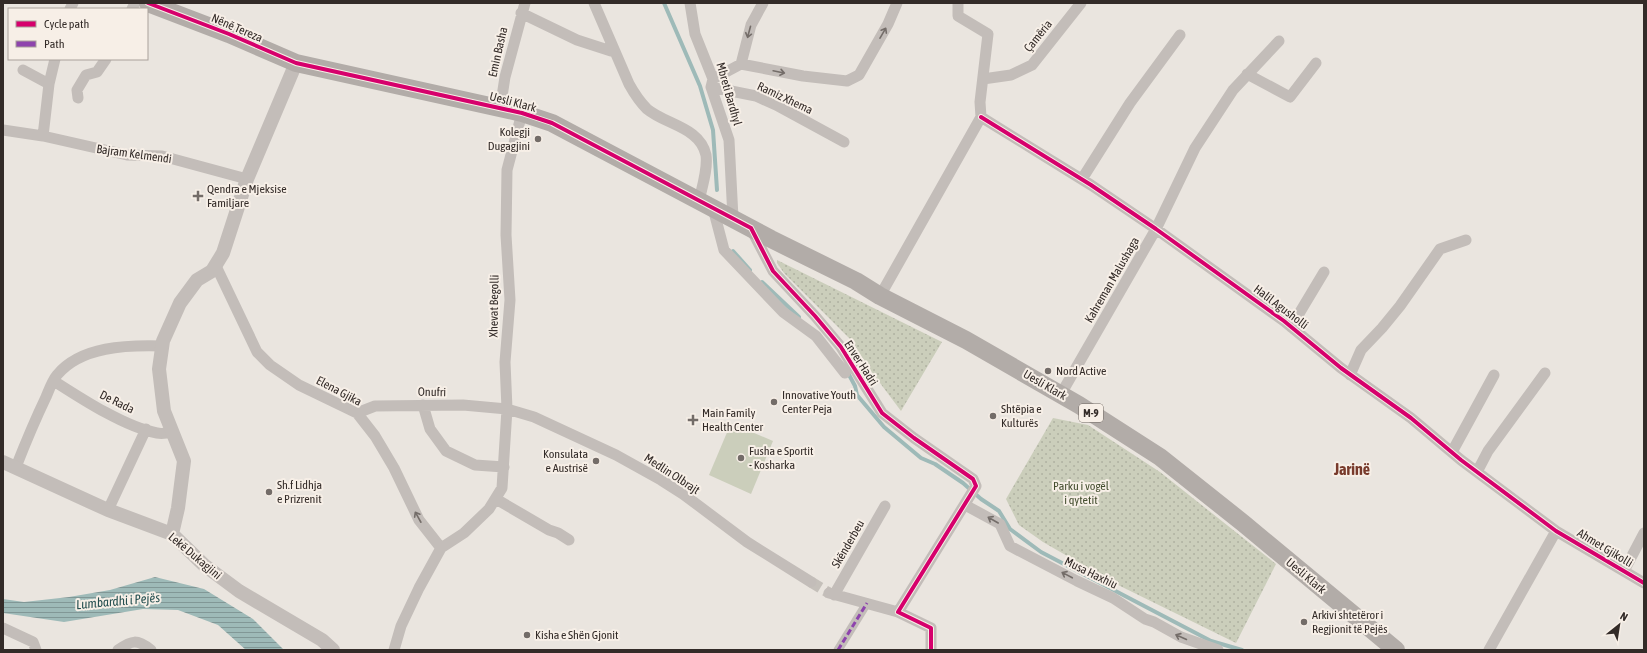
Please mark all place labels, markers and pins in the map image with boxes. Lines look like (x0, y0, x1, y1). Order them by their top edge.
place label: Kolegji Dugagjini (488, 125, 530, 153)
marker: Kolegji Dugagjini (533, 134, 543, 144)
place label: Qendra e Mjeksise Familjare (207, 182, 287, 210)
marker: Qendra e Mjeksise Familjare (192, 190, 204, 202)
place label: Nord Active (1056, 364, 1106, 378)
marker: Nord Active (1043, 366, 1053, 376)
place label: Innovative Youth Center Peja (782, 388, 856, 416)
marker: Innovative Youth Center Peja (769, 397, 779, 407)
place label: Shtëpia e Kulturës (1001, 402, 1042, 430)
place label: Main Family Health Center (702, 406, 764, 434)
marker: Shtëpia e Kulturës (988, 411, 998, 421)
marker: Main Family Health Center (687, 414, 699, 426)
place label: Fusha e Sportit - Kosharka (749, 444, 814, 472)
place label: Konsulata e Austrisë (543, 447, 588, 475)
marker: Fusha e Sportit - Kosharka (736, 453, 746, 463)
marker: Konsulata e Austrisë (591, 456, 601, 466)
place label: Sh.f Lidhja e Prizrenit (277, 478, 322, 506)
marker: Sh.f Lidhja e Prizrenit (264, 487, 274, 497)
place label: Arkivi shtetëror i Regjionit të Pejës (1312, 608, 1388, 636)
marker: Arkivi shtetëror i Regjionit të Pejës (1299, 617, 1309, 627)
place label: Kisha e Shën Gjonit (535, 628, 619, 642)
marker: Kisha e Shën Gjonit (522, 630, 532, 640)

